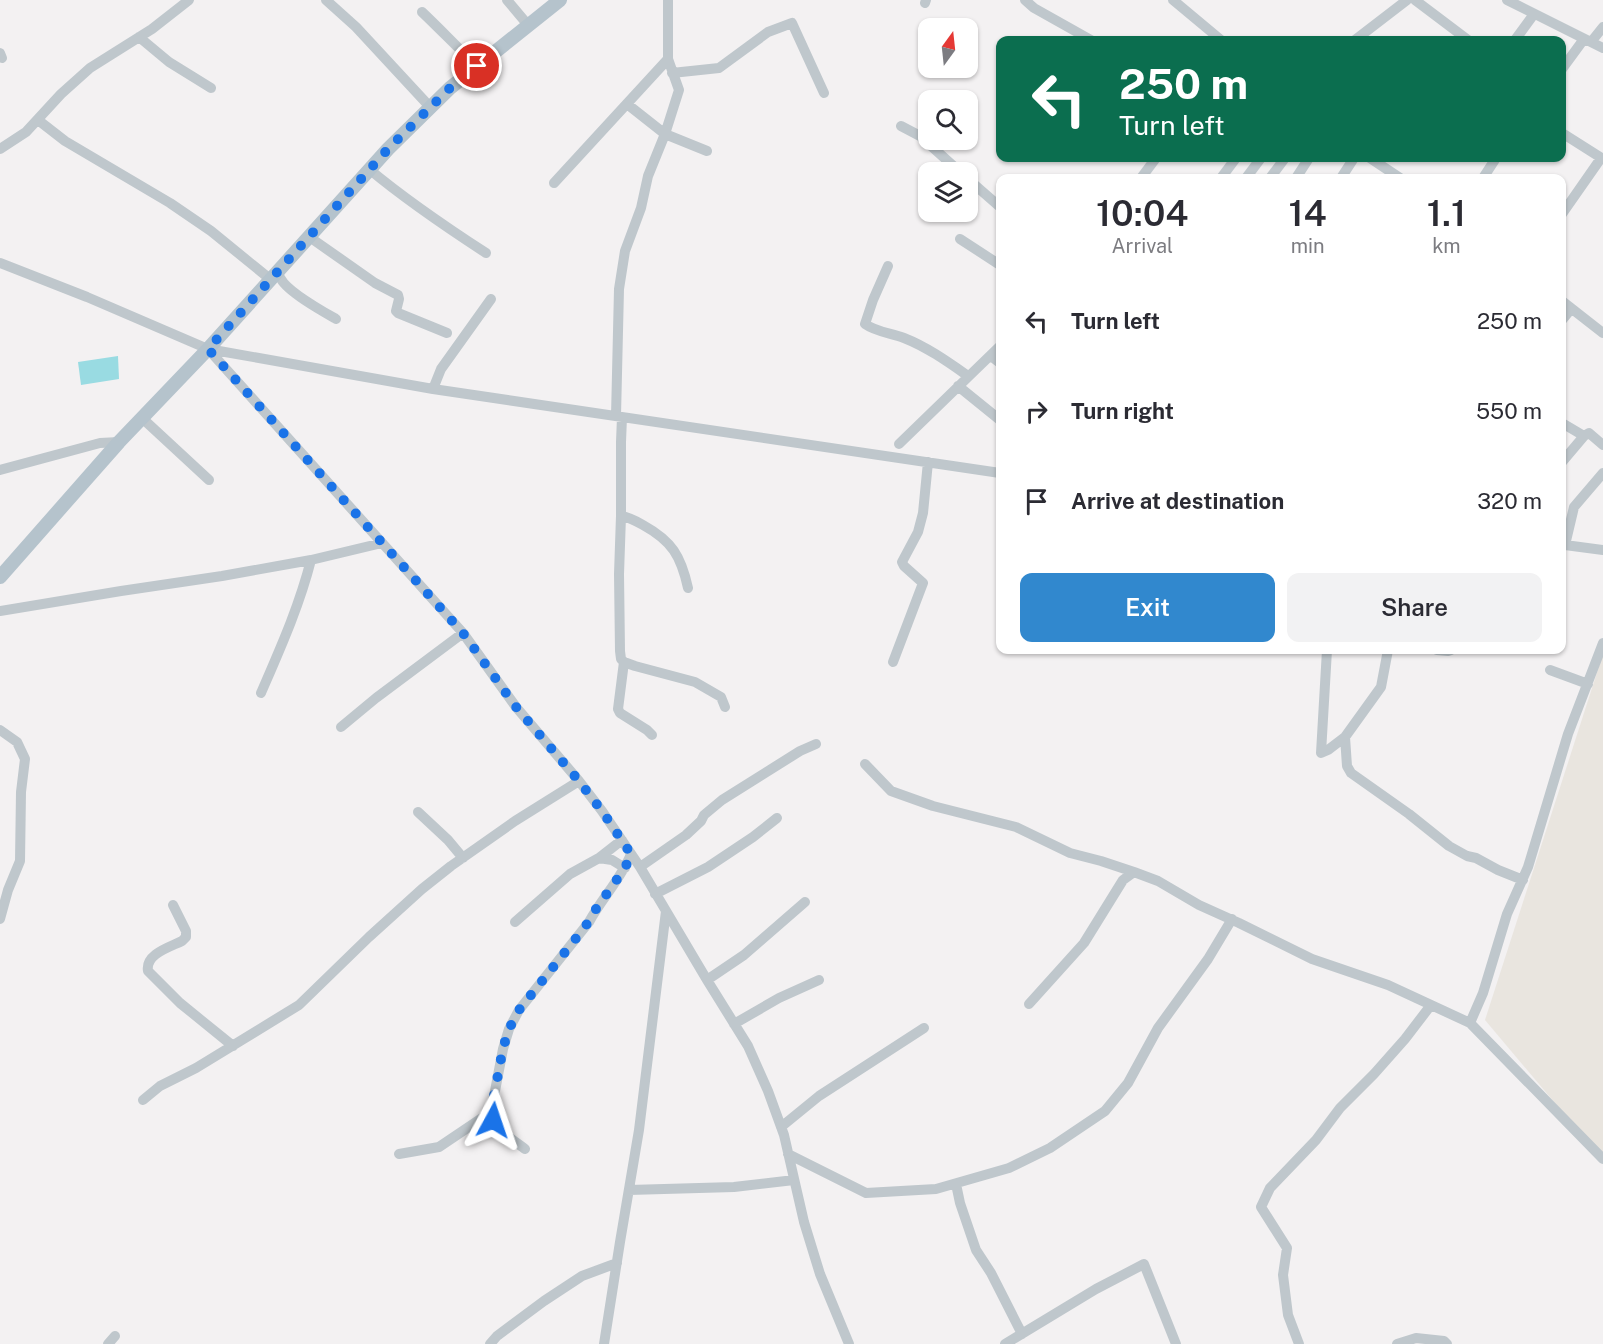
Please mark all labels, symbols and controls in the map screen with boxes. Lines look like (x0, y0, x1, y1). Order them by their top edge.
north arrow (918, 18, 978, 78)
map controls (918, 18, 978, 222)
pin (451, 40, 502, 91)
icon: arrive (460, 49, 493, 82)
text: 250 m (1119, 59, 1248, 108)
icon: left (1020, 60, 1098, 138)
button: search (918, 90, 978, 150)
text: Turn left (1119, 109, 1225, 141)
button: layers (918, 162, 978, 222)
text: 10:04 (1096, 192, 1189, 234)
text: 14 (1289, 192, 1327, 234)
text: 1.1 (1427, 192, 1466, 234)
text: Arrival (1111, 234, 1173, 258)
text: min (1291, 234, 1325, 258)
text: km (1432, 234, 1461, 258)
icon: left (1020, 305, 1053, 338)
text: Turn left (1071, 308, 1160, 334)
text: 250 m (1477, 308, 1542, 334)
icon: right (1020, 395, 1053, 428)
text: Turn right (1071, 398, 1174, 424)
text: 550 m (1476, 398, 1542, 424)
icon: arrive (1020, 485, 1053, 518)
text: Arrive at destination (1071, 488, 1284, 514)
text: 320 m (1477, 488, 1542, 514)
button: Exit (1020, 573, 1275, 642)
button: Share (1287, 573, 1542, 642)
position arrow (461, 1088, 525, 1152)

